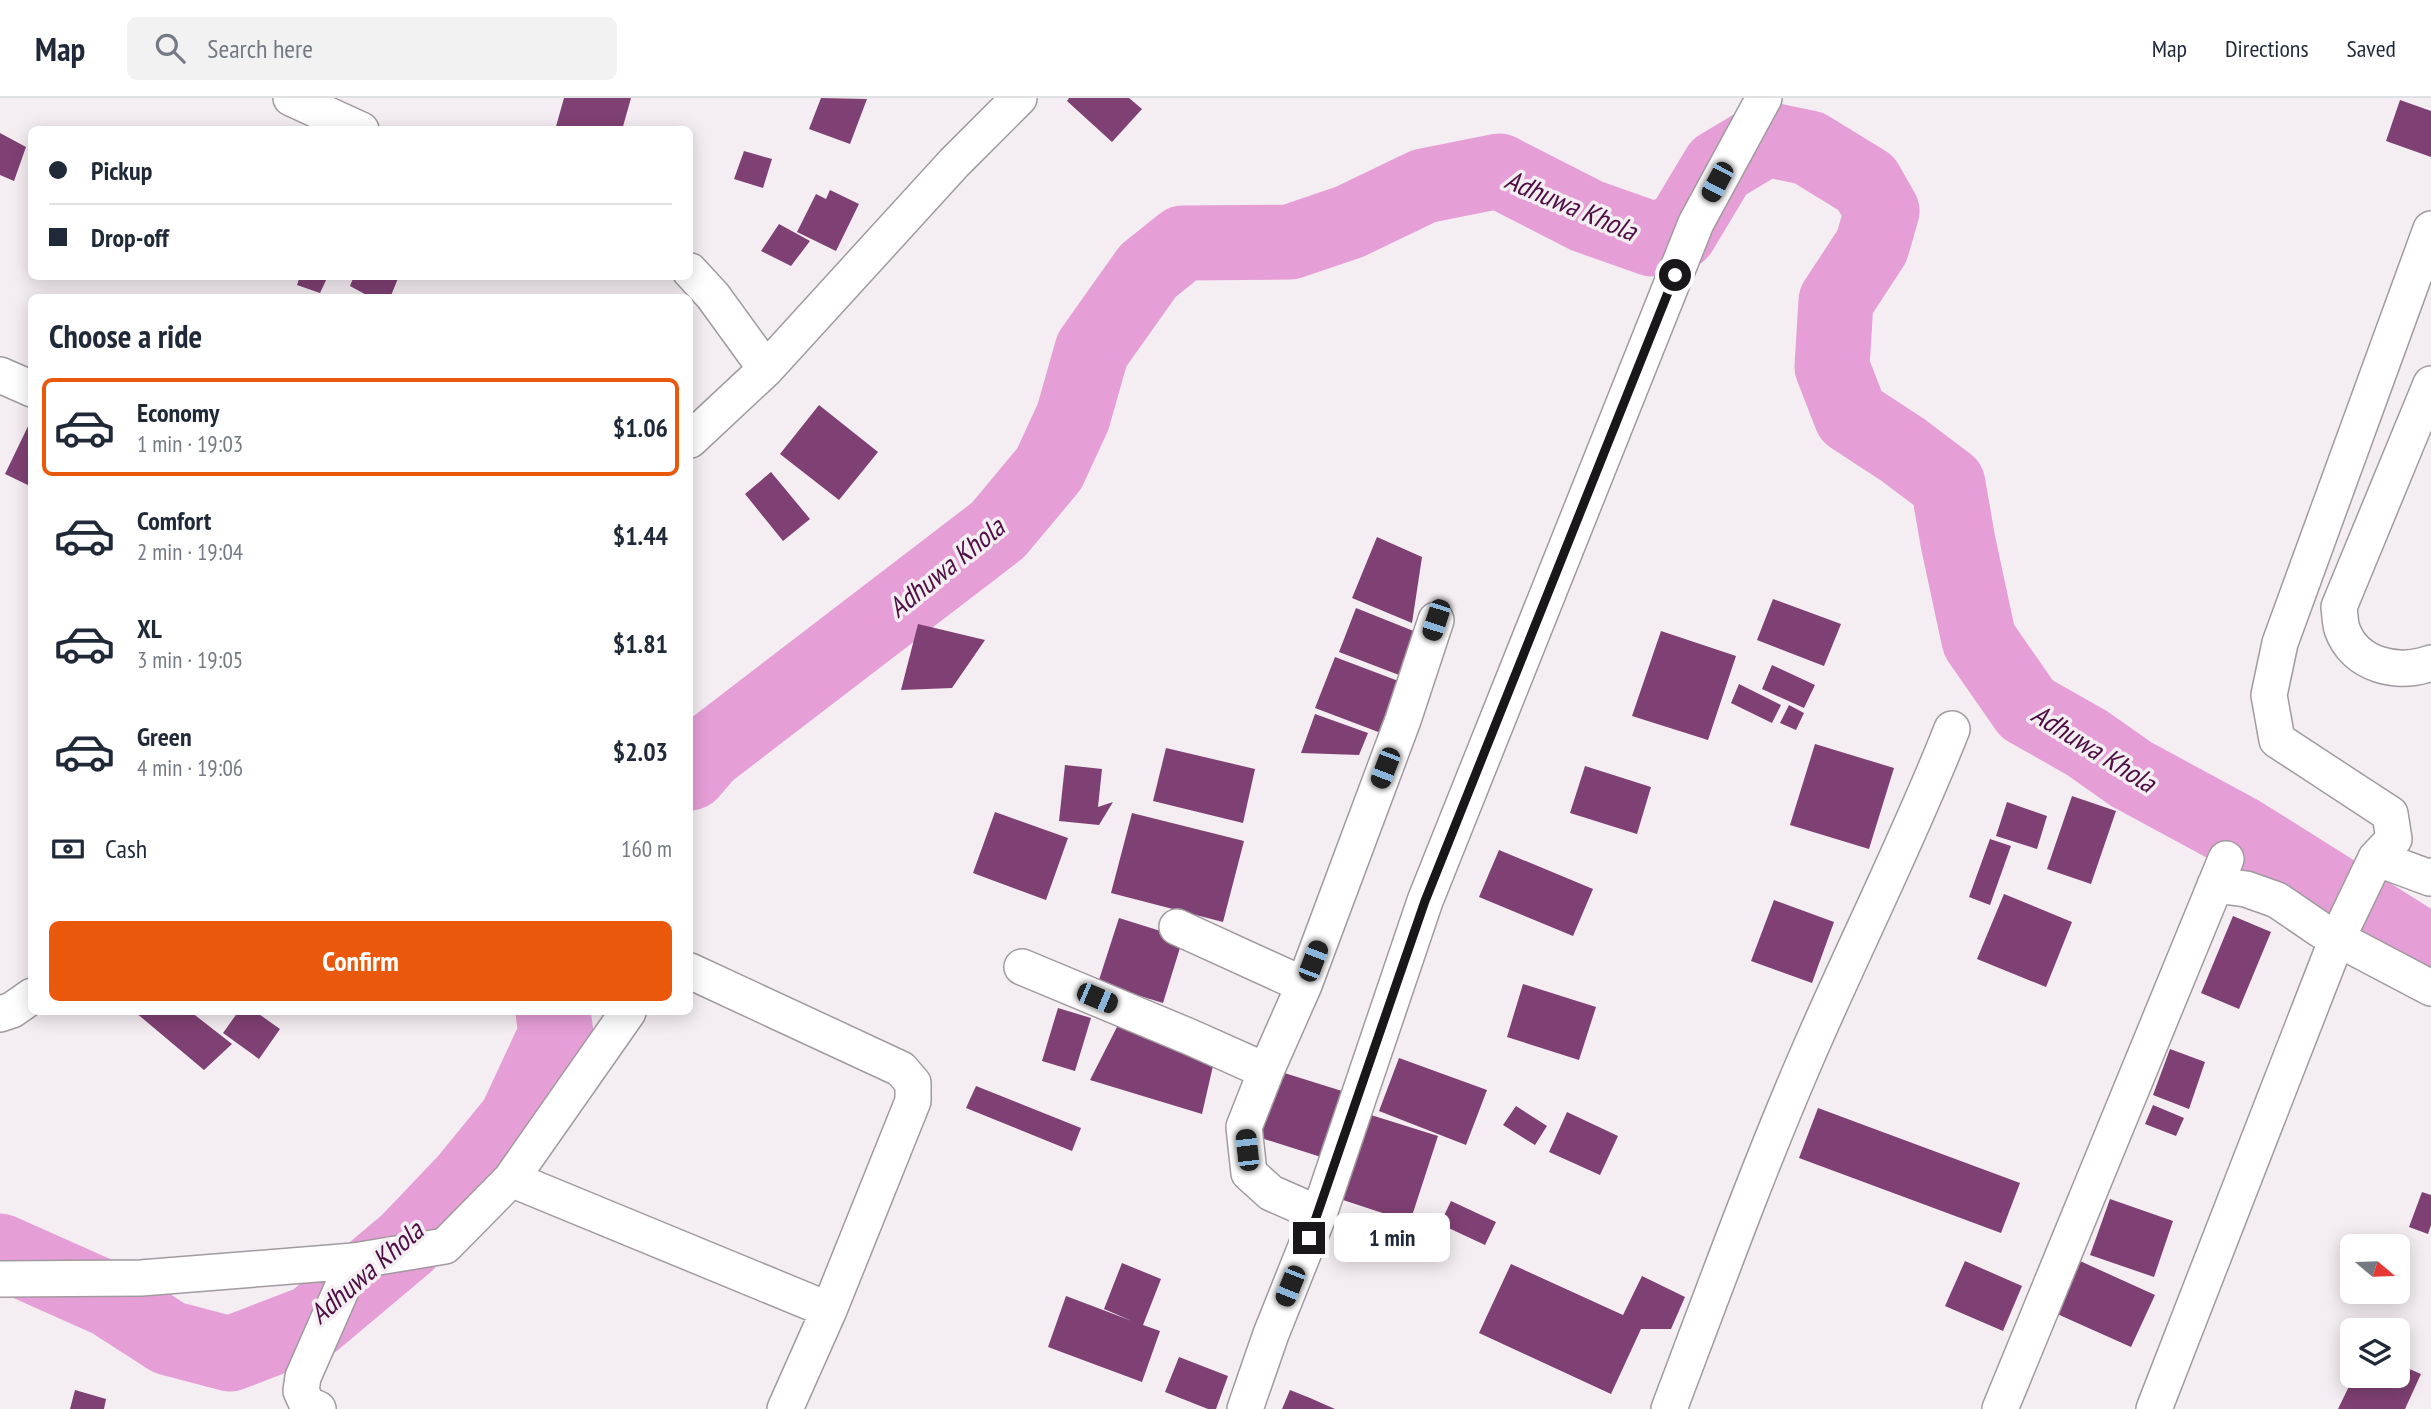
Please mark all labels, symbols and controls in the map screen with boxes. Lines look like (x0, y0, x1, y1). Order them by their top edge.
search box (127, 17, 617, 80)
text: Map (35, 27, 85, 70)
icon: search (151, 29, 189, 67)
text: Search here (207, 32, 313, 65)
text: Map (2152, 33, 2187, 64)
text: Directions (2225, 33, 2309, 64)
text: Saved (2347, 33, 2396, 64)
text: Pickup (91, 154, 152, 187)
car (1698, 159, 1737, 205)
water label: Adhuwa Khola (1500, 160, 1644, 250)
text: Drop-off (91, 221, 169, 254)
route start (1659, 259, 1691, 291)
text: Choose a ride (49, 315, 202, 357)
icon: car (53, 396, 116, 459)
text: Economy (137, 396, 219, 429)
text: $1.06 (613, 411, 668, 444)
text: 1 min · 19:03 (137, 429, 243, 458)
icon: car (53, 504, 116, 567)
text: Comfort (137, 504, 211, 537)
water label: Adhuwa Khola (880, 507, 1013, 625)
text: $1.44 (613, 519, 668, 552)
text: 2 min · 19:04 (137, 537, 243, 566)
car (1420, 597, 1453, 643)
icon: car (53, 612, 116, 675)
text: XL (137, 612, 162, 645)
text: $1.81 (613, 627, 668, 660)
text: 3 min · 19:05 (137, 645, 243, 674)
water label: Adhuwa Khola (2025, 695, 2165, 801)
icon: car (53, 720, 116, 783)
text: Green (137, 720, 192, 753)
text: $2.03 (613, 735, 668, 768)
car (1368, 745, 1403, 791)
text: 4 min · 19:06 (137, 753, 243, 782)
icon: cash (49, 830, 87, 868)
text: Cash (105, 832, 147, 865)
text: 160 m (621, 834, 672, 863)
button: Confirm (49, 921, 672, 1001)
car (1296, 938, 1331, 984)
car (1074, 980, 1121, 1016)
car (1235, 1128, 1260, 1172)
water label: Adhuwa Khola (301, 1211, 432, 1331)
callout: 1 min (1334, 1214, 1449, 1262)
route end (1293, 1222, 1325, 1254)
text: 1 min (1369, 1223, 1415, 1252)
north arrow (2340, 1234, 2410, 1304)
map controls (2340, 1234, 2410, 1388)
car (1273, 1263, 1308, 1309)
button: layers (2340, 1318, 2410, 1388)

